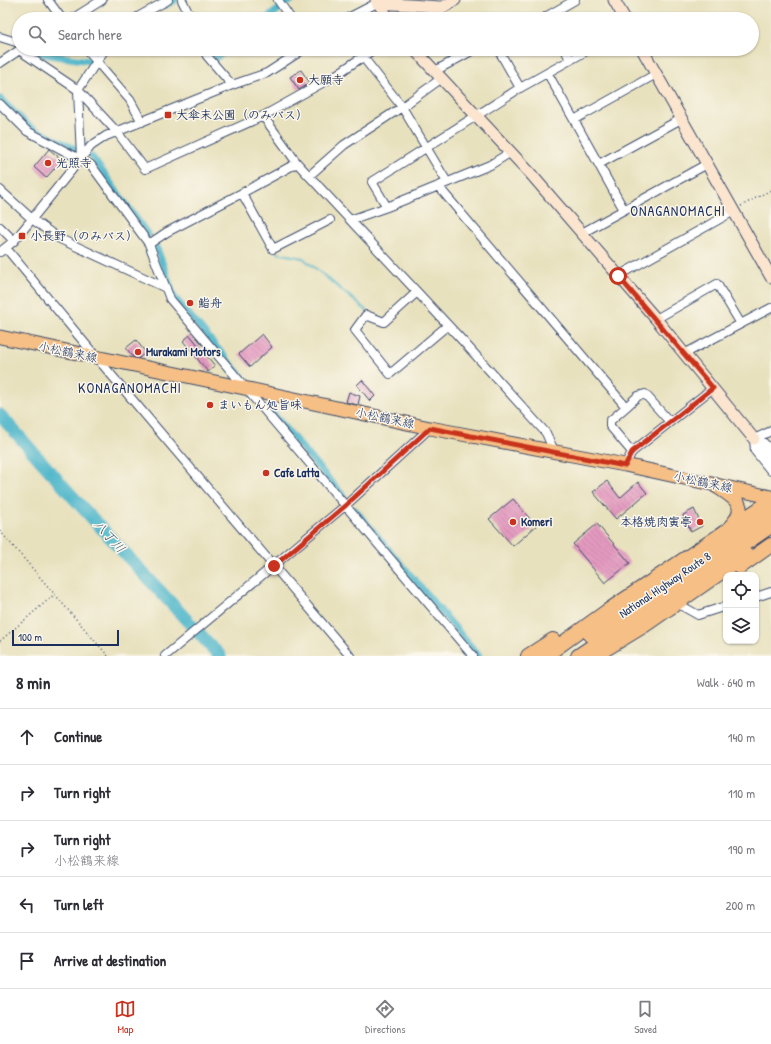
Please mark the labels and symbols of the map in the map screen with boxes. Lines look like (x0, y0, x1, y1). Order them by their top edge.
place label: 大願寺 (308, 71, 344, 88)
marker: 大願寺 (295, 75, 305, 85)
place label: 大傘末公園（のみバス） (176, 106, 308, 123)
marker: 大傘末公園（のみバス） (163, 110, 173, 120)
place label: 光照寺 (56, 154, 92, 171)
marker: 光照寺 (43, 158, 53, 168)
district label: ONAGANOMACHI (630, 201, 726, 220)
place label: 小長野（のみバス） (30, 227, 138, 244)
marker: 小長野（のみバス） (17, 231, 27, 241)
route start (609, 267, 627, 285)
place label: 鮨舟 (198, 294, 222, 311)
marker: 鮨舟 (185, 298, 195, 308)
street label: 小松鶴来線 (37, 337, 99, 366)
place label: Murakami Motors (146, 343, 221, 360)
marker: Murakami Motors (133, 347, 143, 357)
district label: KONAGANOMACHI (78, 378, 182, 397)
place label: まいもん処旨味 (218, 396, 302, 413)
marker: まいもん処旨味 (205, 400, 215, 410)
street label: 小松鶴来線 (354, 403, 416, 432)
place label: Cafe Latta (274, 464, 320, 481)
street label: 小松鶴来線 (672, 467, 734, 496)
marker: Cafe Latta (261, 468, 271, 478)
place label: Komeri (521, 513, 553, 530)
place label: 本格焼肉寅亭 (620, 513, 692, 530)
water label: 八丁川 (90, 515, 130, 557)
marker: Komeri (508, 517, 518, 527)
marker: 本格焼肉寅亭 (695, 517, 705, 527)
street label: National Highway Route 8 (615, 547, 714, 622)
route end (265, 557, 283, 575)
scale bar (12, 628, 119, 647)

